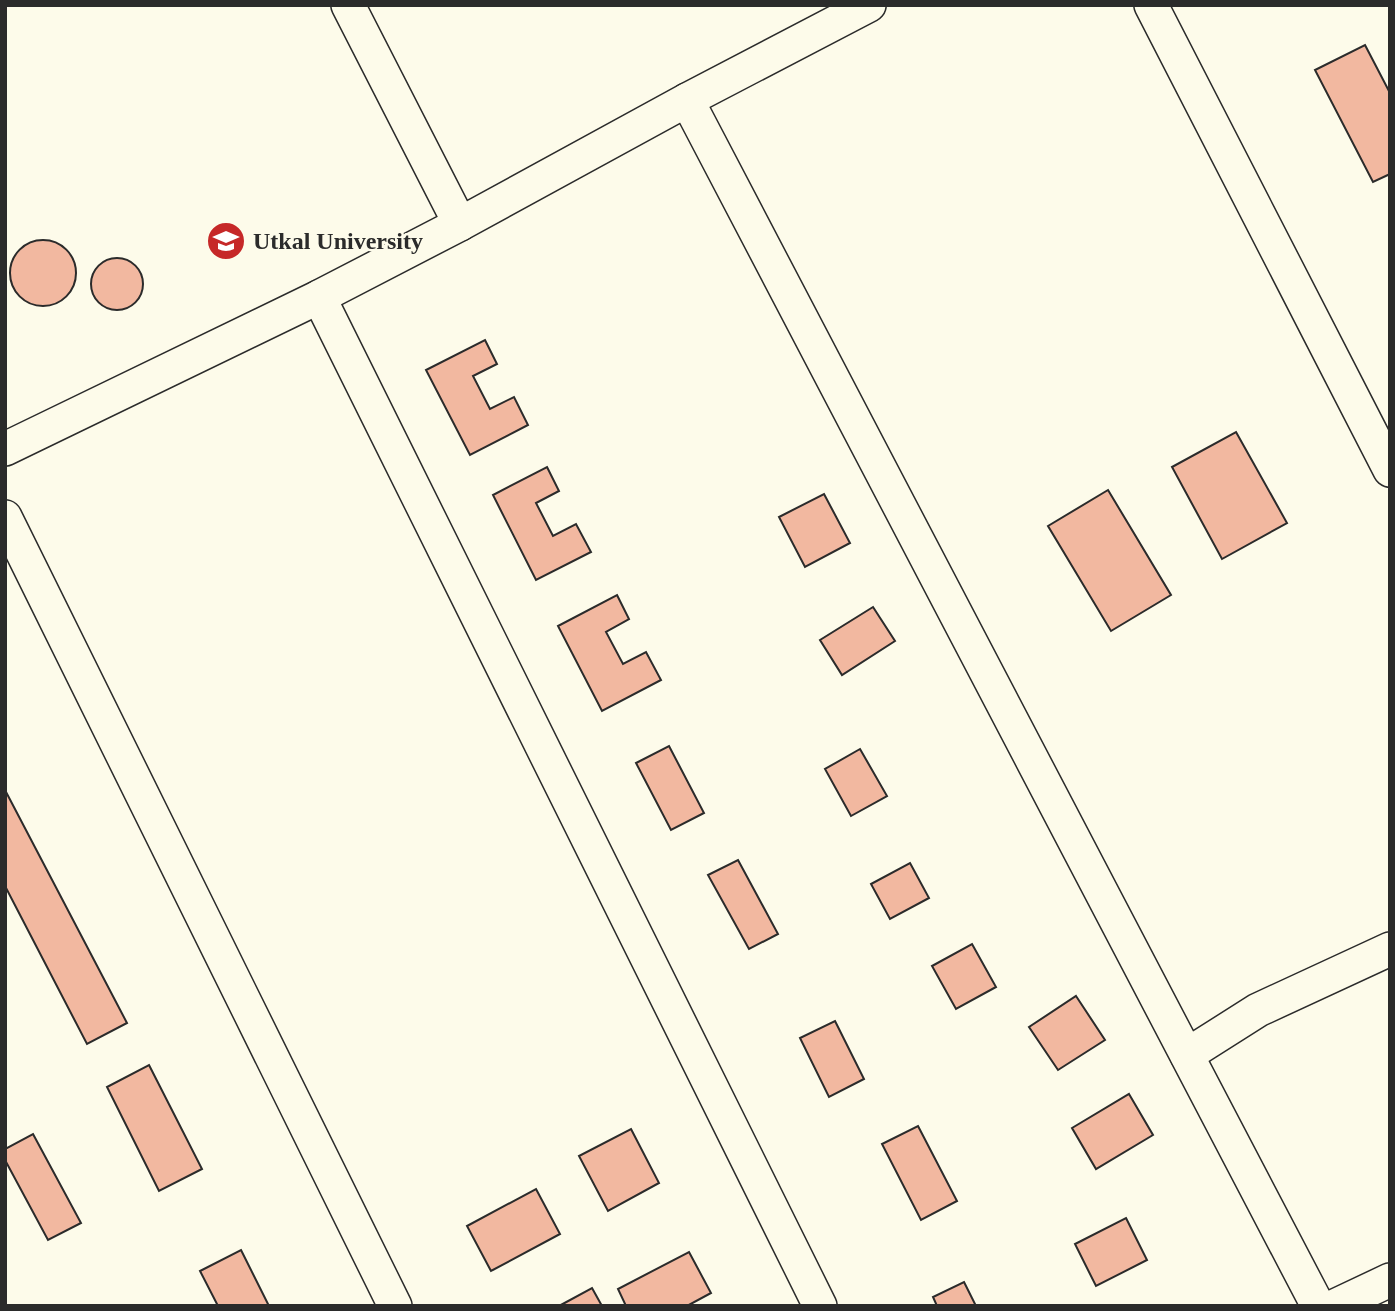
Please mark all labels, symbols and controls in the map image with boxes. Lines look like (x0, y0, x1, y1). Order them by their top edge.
school or university icon: Utkal University (205, 220, 247, 262)
place label: Utkal University (253, 228, 423, 254)

